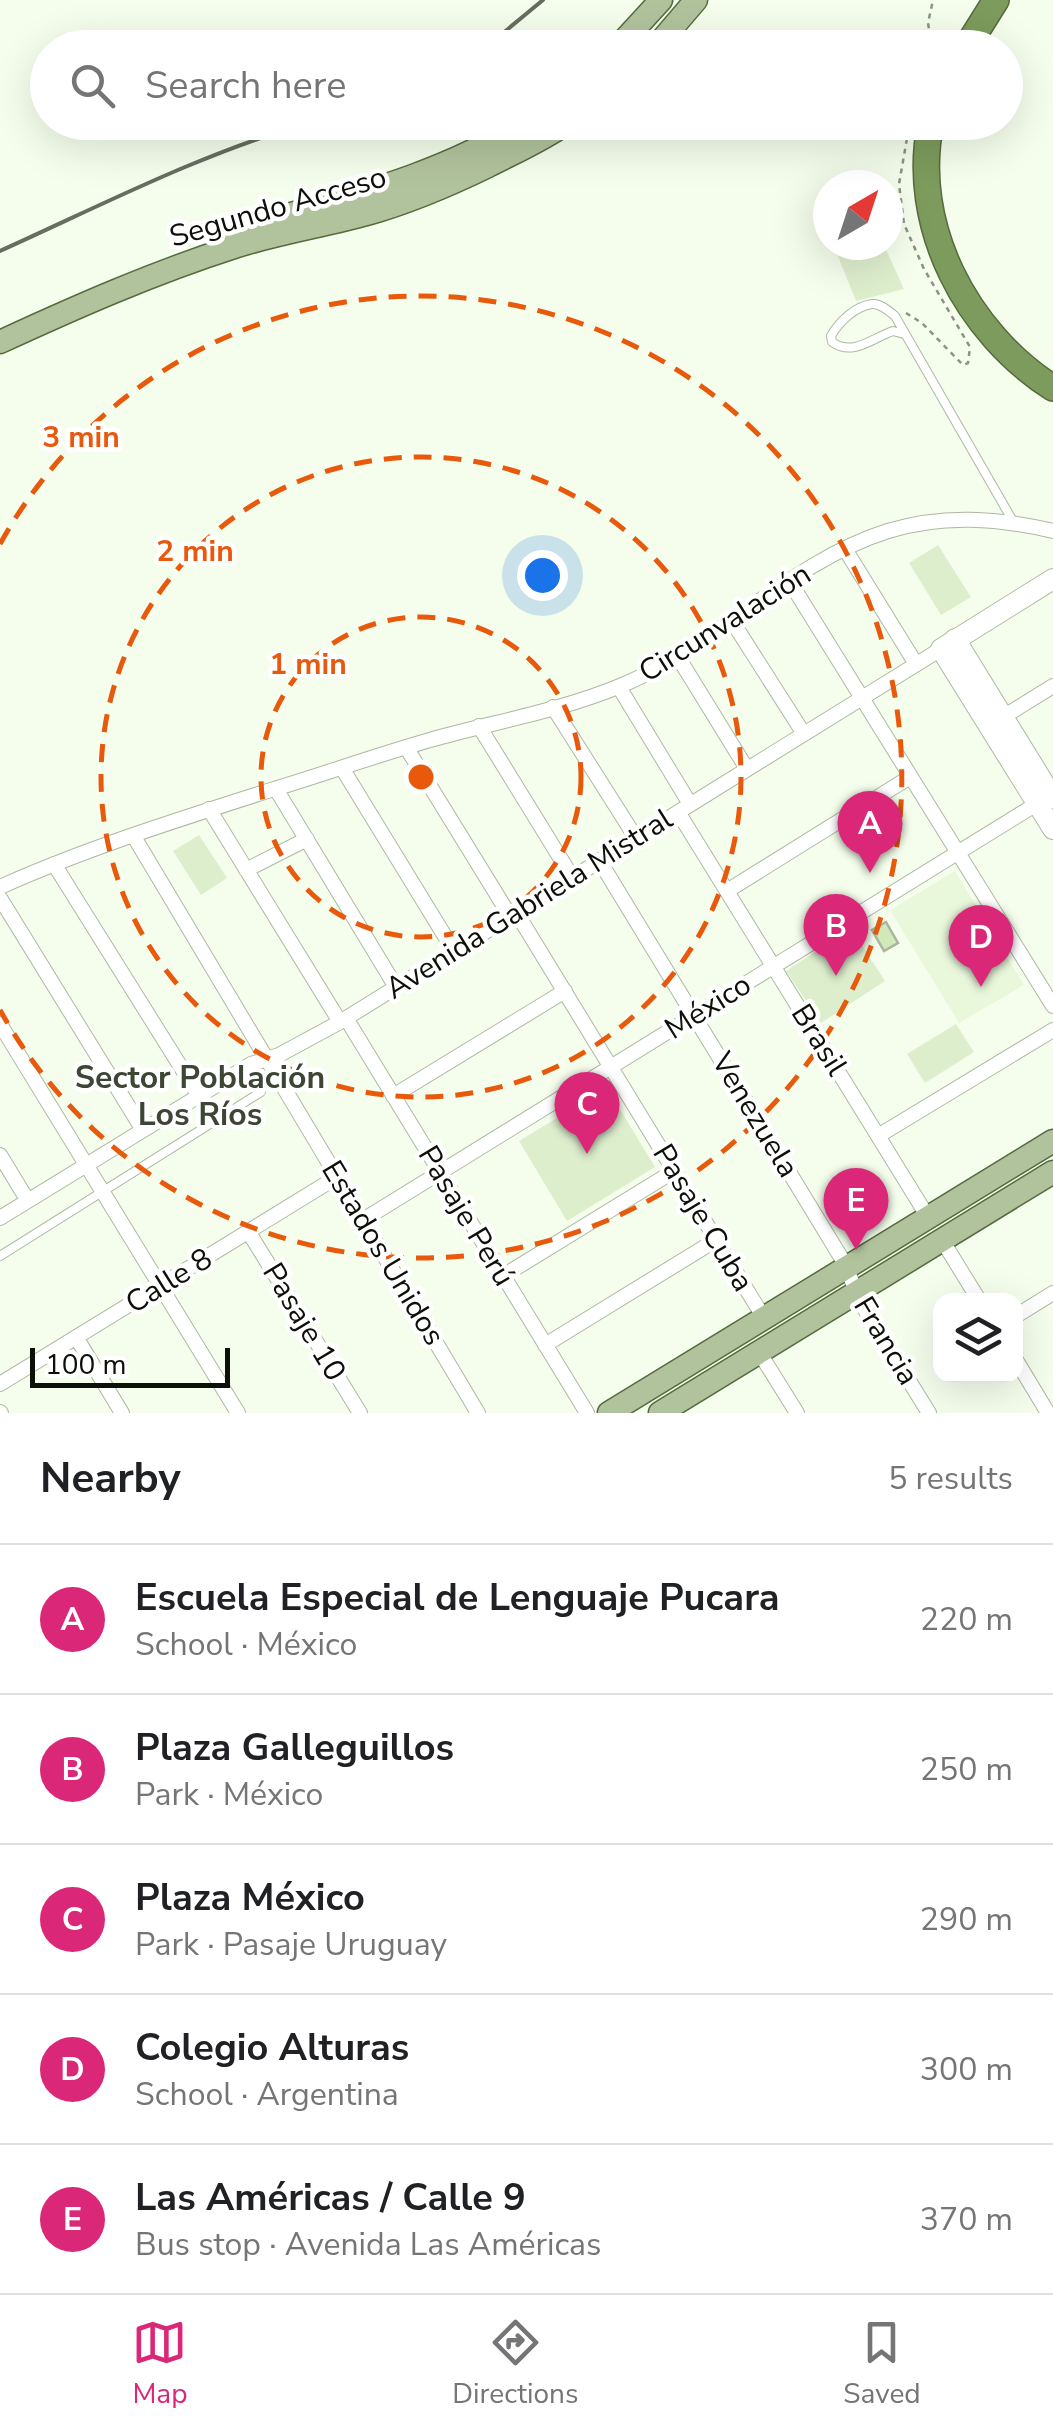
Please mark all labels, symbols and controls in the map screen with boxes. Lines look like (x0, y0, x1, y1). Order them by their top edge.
search box (30, 30, 1023, 140)
icon: search (65, 58, 120, 113)
text: Search here (145, 60, 346, 111)
street label: Segundo Acceso (165, 156, 391, 258)
north arrow (813, 170, 903, 260)
text: 3 min (42, 417, 120, 458)
text: 2 min (156, 531, 234, 572)
your location (517, 550, 568, 601)
street label: Circunvalación (631, 554, 819, 692)
text: 1 min (269, 644, 347, 685)
centre of rings (403, 759, 439, 795)
pin: A (838, 790, 902, 873)
street label: Avenida Gabriela Mistral (378, 799, 681, 1009)
pin: B (804, 894, 868, 976)
pin: D (948, 904, 1014, 987)
street label: México (657, 965, 759, 1049)
street label: Brasil (781, 996, 857, 1084)
street label: Venezuela (701, 1044, 808, 1185)
district label: Sector Población Los Ríos (75, 1056, 325, 1136)
pin: C (554, 1072, 620, 1154)
street label: Pasaje Cuba (643, 1137, 763, 1299)
street label: Pasaje Perú (408, 1138, 524, 1294)
street label: Estados Unidos (312, 1153, 454, 1353)
pin: E (824, 1168, 888, 1250)
street label: Calle 8 (118, 1238, 220, 1324)
street label: Pasaje 10 (253, 1255, 355, 1389)
street label: Francia (844, 1289, 928, 1393)
map controls (933, 1293, 1023, 1383)
button: layers (933, 1293, 1023, 1383)
scale bar (30, 1343, 230, 1388)
text: 100 m (45, 1346, 127, 1384)
text: Nearby (40, 1450, 181, 1507)
text: 5 results (888, 1457, 1013, 1500)
text: Escuela Especial de Lenguaje Pucara (135, 1572, 780, 1623)
text: A (61, 1598, 84, 1641)
text: 220 m (920, 1598, 1013, 1641)
text: School · México (135, 1623, 357, 1666)
text: Plaza Galleguillos (135, 1722, 454, 1773)
text: B (61, 1748, 84, 1791)
text: 250 m (920, 1748, 1013, 1791)
text: Park · México (135, 1773, 323, 1816)
text: Plaza México (135, 1872, 365, 1923)
text: C (62, 1898, 83, 1941)
text: 290 m (920, 1898, 1013, 1941)
text: Park · Pasaje Uruguay (135, 1923, 447, 1966)
text: Colegio Alturas (135, 2022, 409, 2073)
text: D (60, 2048, 85, 2091)
text: 300 m (920, 2048, 1013, 2091)
text: School · Argentina (135, 2073, 399, 2116)
text: Las Américas / Calle 9 (135, 2172, 526, 2223)
text: E (63, 2198, 82, 2241)
text: 370 m (920, 2198, 1013, 2241)
text: Bus stop · Avenida Las Américas (135, 2223, 601, 2266)
tab: Map (132, 2315, 187, 2413)
tab: Directions (452, 2315, 578, 2413)
tab: Saved (843, 2315, 921, 2413)

